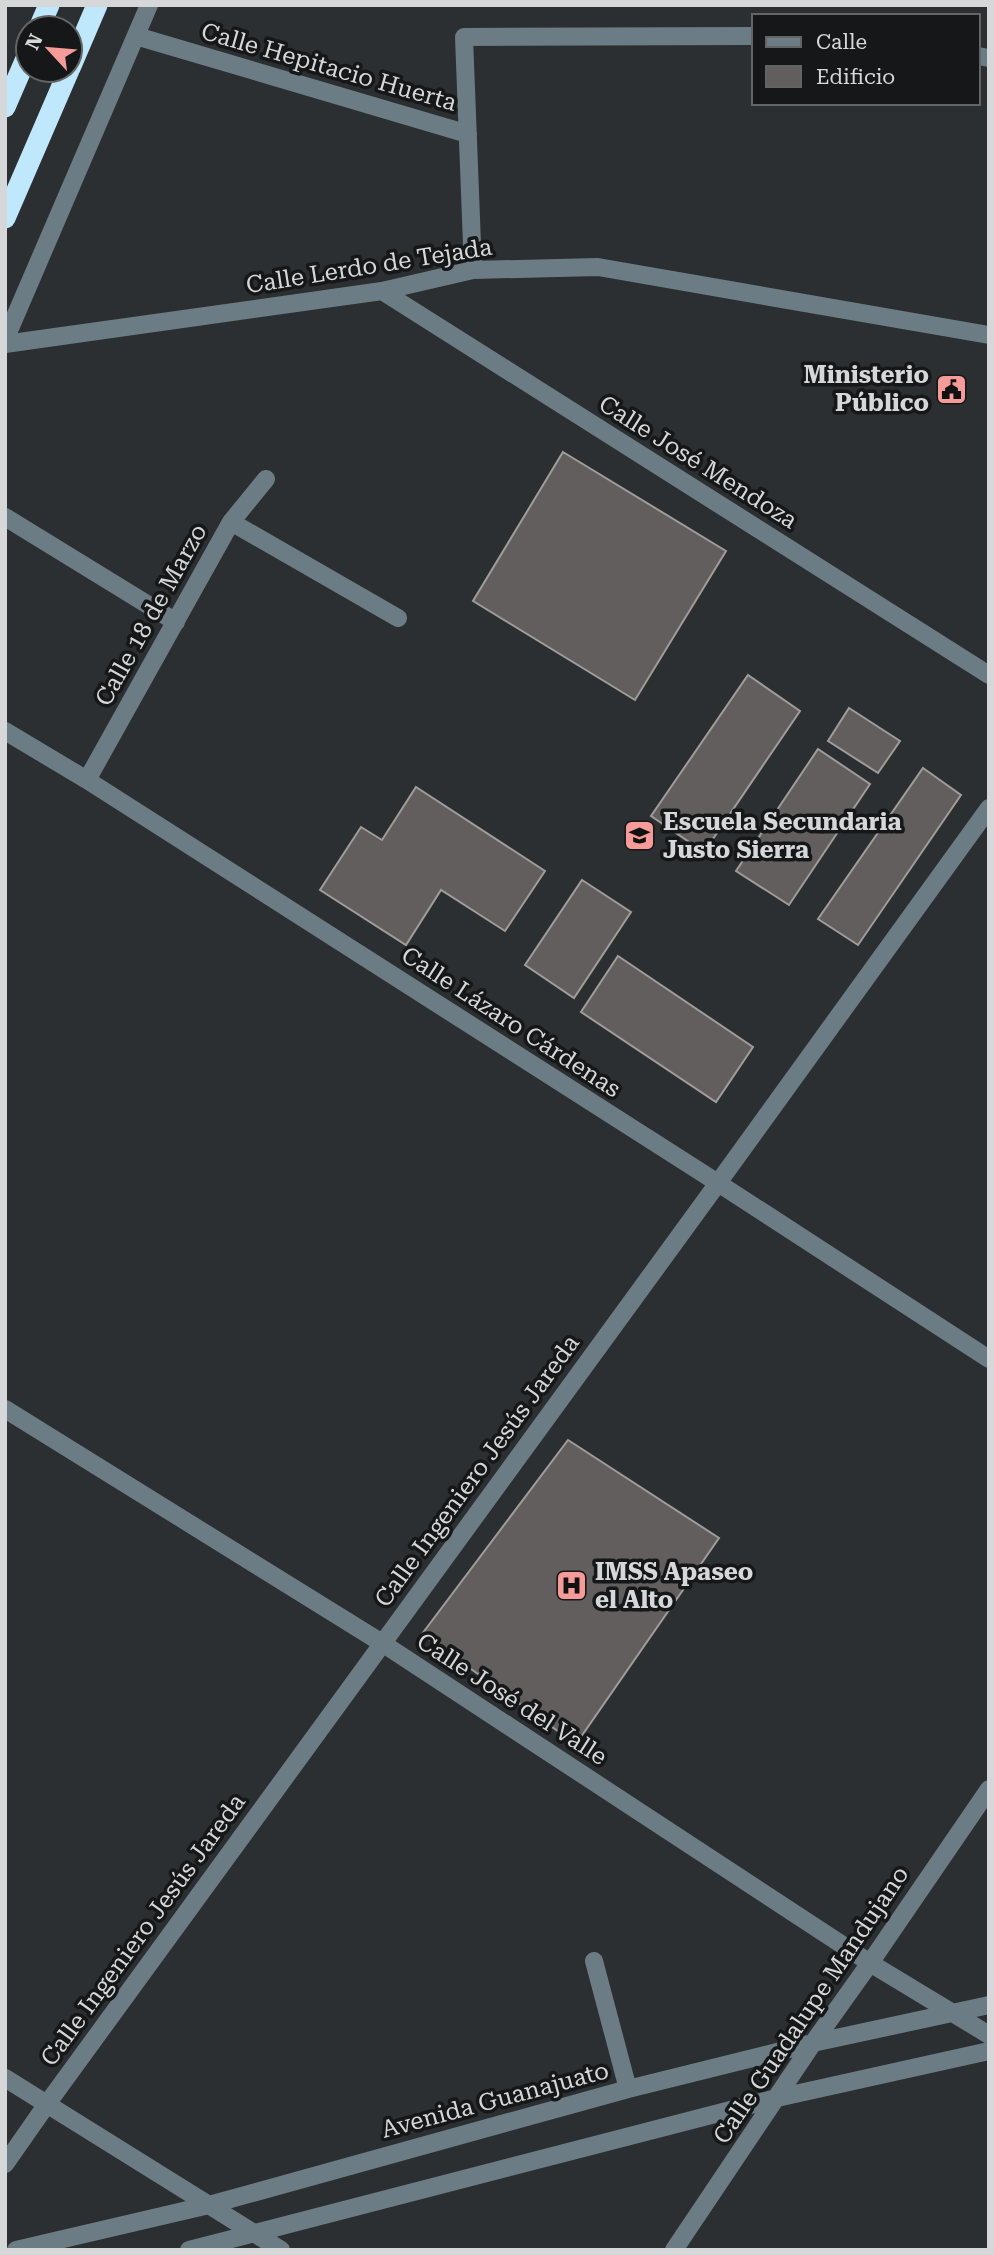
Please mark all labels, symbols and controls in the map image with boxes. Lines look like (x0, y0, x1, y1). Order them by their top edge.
north arrow (14, 14, 84, 84)
legend (752, 14, 980, 105)
street label: Calle Hepitacio Huerta (198, 17, 460, 117)
text: N (21, 30, 48, 53)
text: Calle (816, 30, 867, 54)
text: Edificio (816, 65, 895, 89)
street label: Calle Lerdo de Tejada (244, 233, 494, 299)
place label: Ministerio Público (804, 361, 929, 417)
public building icon: Ministerio Público (935, 372, 969, 406)
street label: Calle José Mendoza (594, 390, 802, 534)
street label: Calle 18 de Marzo (89, 519, 213, 711)
place label: Escuela Secundaria Justo Sierra (663, 808, 901, 864)
school or university icon: Escuela Secundaria Justo Sierra (623, 819, 657, 853)
street label: Calle Lázaro Cárdenas (396, 941, 626, 1103)
street label: Calle Ingeniero Jesús Jareda (369, 1330, 585, 1612)
place label: IMSS Apaseo el Alto (595, 1558, 753, 1614)
hospital icon: IMSS Apaseo el Alto (555, 1569, 589, 1603)
street label: Calle José del Valle (412, 1627, 612, 1771)
street label: Calle Ingeniero Jesús Jareda (35, 1789, 251, 2071)
street label: Calle Guadalupe Mandujano (707, 1861, 915, 2149)
street label: Avenida Guanajuato (378, 2056, 612, 2144)

